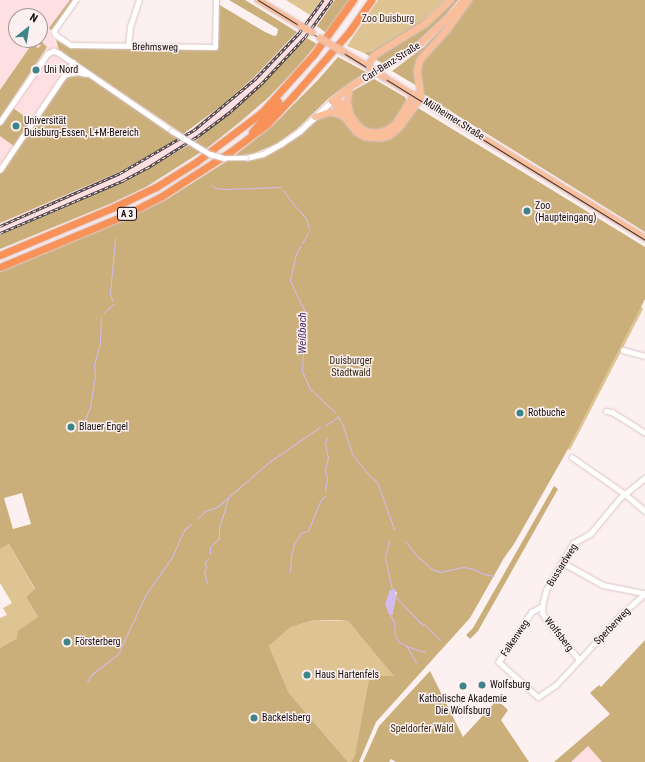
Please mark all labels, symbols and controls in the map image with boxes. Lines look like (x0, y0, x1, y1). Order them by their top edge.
north arrow (8, 8, 48, 48)
text: N (28, 11, 40, 25)
park label: Zoo Duisburg (362, 13, 414, 25)
street label: Carl-Benz-Straße (360, 39, 422, 85)
street label: Brehmsweg (132, 41, 178, 53)
place label: Uni Nord (44, 64, 78, 76)
marker: Uni Nord (31, 65, 41, 75)
street label: Mülheimer Straße (421, 95, 487, 143)
place label: Universität Duisburg-Essen, L+M-Bereich (24, 114, 139, 138)
marker: Universität Duisburg-Essen, L+M-Bereich (11, 121, 21, 131)
place label: Zoo (Haupteingang) (535, 199, 596, 222)
marker: Zoo (Haupteingang) (522, 206, 532, 216)
road number: A 3 (117, 207, 137, 221)
water label: Weißbach (296, 312, 310, 354)
park label: Duisburger Stadtwald (330, 354, 372, 378)
place label: Rotbuche (528, 407, 565, 419)
marker: Rotbuche (515, 408, 525, 418)
place label: Blauer Engel (79, 421, 128, 433)
marker: Blauer Engel (66, 422, 76, 432)
street label: Bussardweg (544, 541, 580, 589)
street label: Sperberweg (591, 605, 633, 647)
street label: Wolfsberg (542, 615, 576, 653)
street label: Falkenweg (498, 617, 532, 659)
place label: Försterberg (75, 636, 121, 648)
marker: Försterberg (62, 637, 72, 647)
place label: Haus Hartenfels (315, 669, 379, 681)
marker: Haus Hartenfels (302, 670, 312, 680)
place label: Wolfsburg (490, 679, 530, 691)
marker: Wolfsburg (477, 680, 487, 690)
marker: Katholische Akademie Die Wolfsburg (458, 681, 468, 691)
place label: Katholische Akademie Die Wolfsburg (419, 692, 507, 716)
place label: Backelsberg (262, 712, 310, 724)
marker: Backelsberg (249, 713, 259, 723)
park label: Speldorfer Wald (391, 723, 453, 735)

